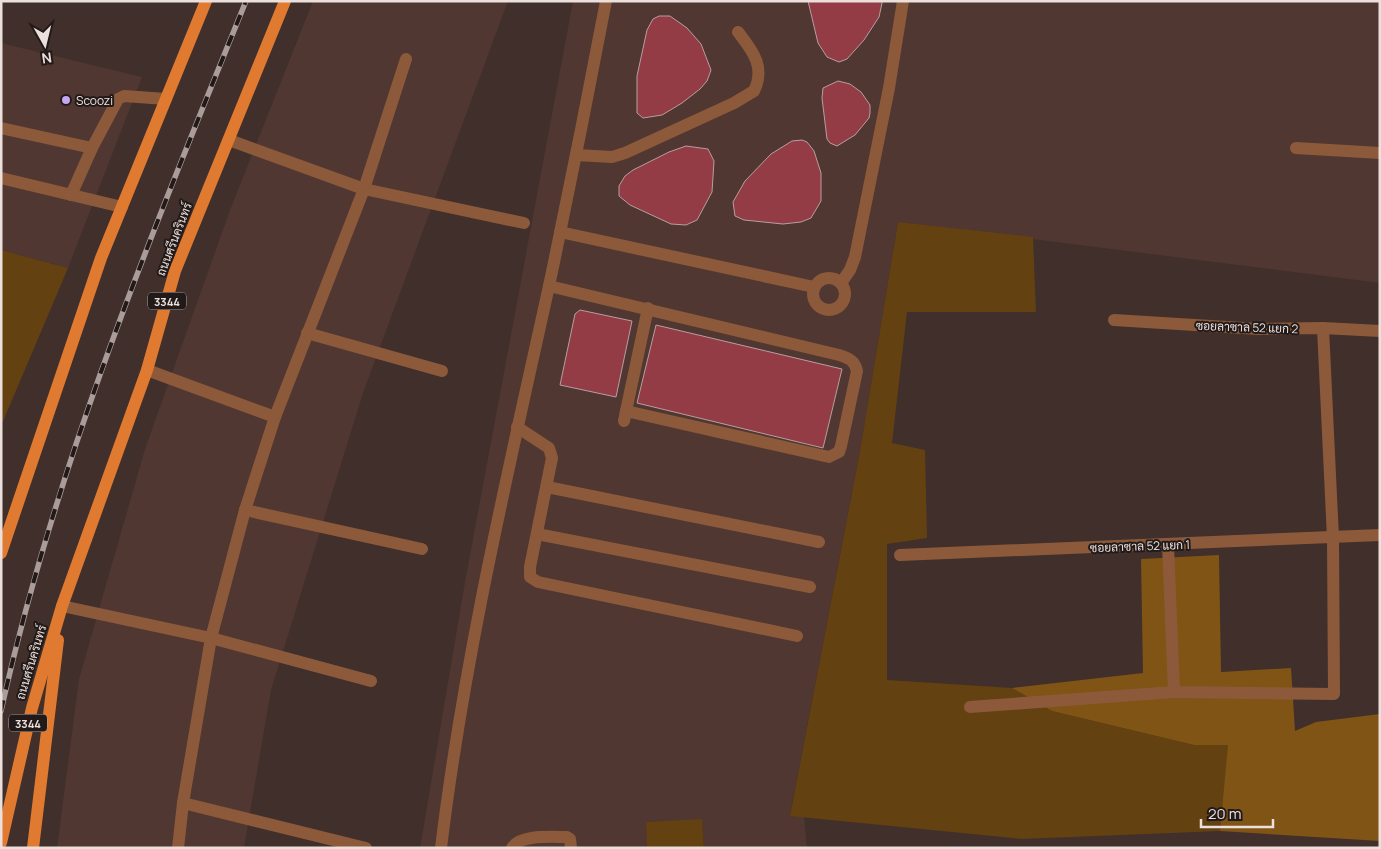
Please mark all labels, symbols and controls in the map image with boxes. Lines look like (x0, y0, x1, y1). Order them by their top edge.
north arrow (20, 20, 70, 70)
text: N (41, 48, 53, 68)
place label: Scoozi (76, 92, 113, 109)
marker: Scoozi (60, 94, 72, 106)
street label: ถนนศรีนครินทร์ (152, 200, 196, 278)
road number: 3344 (148, 292, 186, 310)
street label: ซอยลาซาล 52 แยก 2 (1196, 317, 1299, 337)
street label: ซอยลาซาล 52 แยก 1 (1090, 536, 1190, 556)
street label: ถนนศรีนครินทร์ (12, 622, 50, 701)
road number: 3344 (9, 714, 47, 731)
scale bar (1201, 796, 1274, 828)
text: 20 m (1208, 803, 1241, 824)

